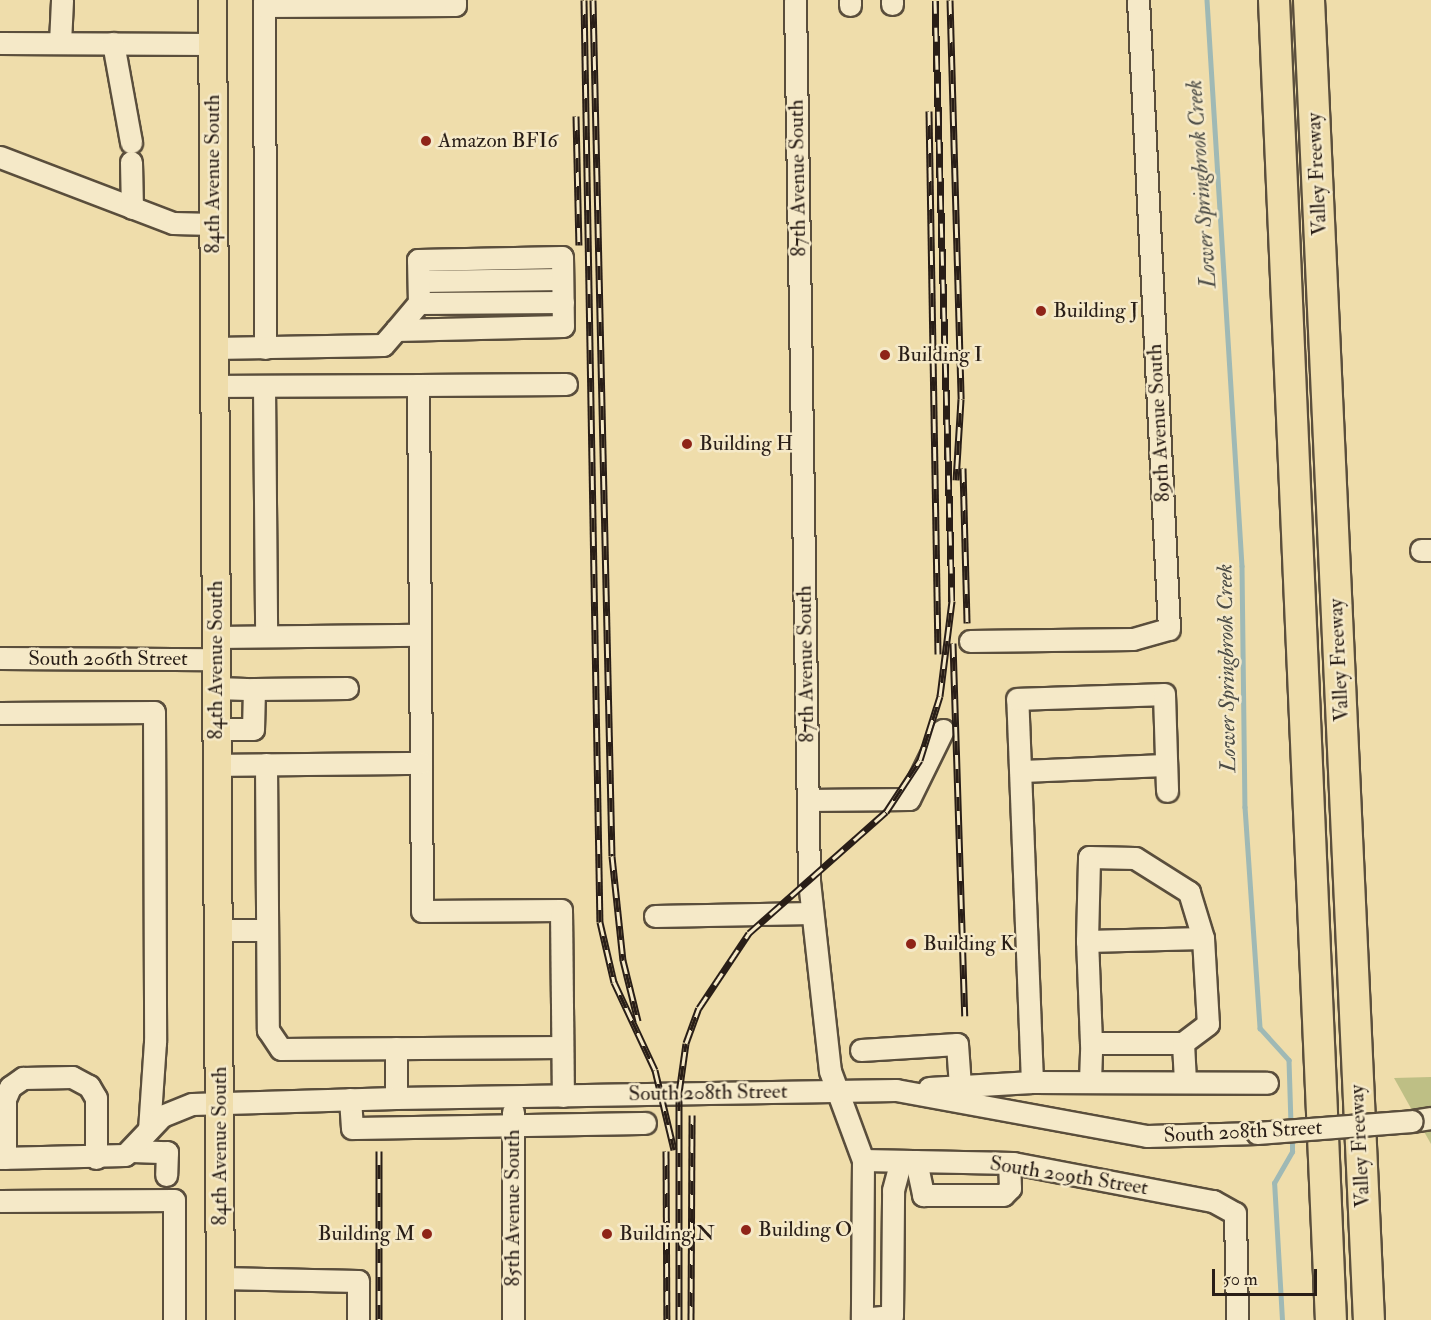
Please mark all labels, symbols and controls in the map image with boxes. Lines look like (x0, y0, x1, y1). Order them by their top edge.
water label: Lower Springbrook Creek (1182, 79, 1222, 289)
street label: 84th Avenue South (200, 94, 226, 254)
street label: 87th Avenue South (784, 99, 812, 257)
street label: Valley Freeway (1301, 112, 1333, 236)
place label: Amazon BFI6 (438, 128, 558, 154)
marker: Amazon BFI6 (419, 134, 433, 148)
place label: Building J (1053, 298, 1139, 324)
marker: Building J (1034, 304, 1048, 318)
place label: Building I (897, 342, 982, 368)
street label: 89th Avenue South (1142, 343, 1176, 503)
marker: Building I (878, 348, 892, 362)
place label: Building H (699, 431, 793, 457)
marker: Building H (680, 437, 694, 451)
water label: Lower Springbrook Creek (1212, 563, 1242, 773)
street label: 84th Avenue South (203, 580, 229, 740)
street label: 87th Avenue South (792, 585, 820, 743)
street label: Valley Freeway (1323, 598, 1355, 722)
street label: South 206th Street (28, 646, 188, 672)
place label: Building K (923, 931, 1015, 957)
marker: Building K (904, 937, 918, 951)
street label: 84th Avenue South (207, 1066, 233, 1226)
street label: South 208th Street (628, 1079, 788, 1107)
street label: Valley Freeway (1344, 1084, 1376, 1208)
street label: South 208th Street (1163, 1115, 1323, 1149)
street label: 85th Avenue South (500, 1130, 526, 1286)
street label: South 209th Street (988, 1151, 1150, 1201)
place label: Building O (758, 1217, 852, 1243)
place label: Building M (318, 1221, 415, 1247)
place label: Building N (619, 1221, 715, 1247)
marker: Building O (739, 1223, 753, 1237)
marker: Building M (420, 1227, 434, 1241)
marker: Building N (600, 1227, 614, 1241)
scale bar (1215, 1257, 1320, 1295)
text: 50 m (1223, 1268, 1258, 1291)

